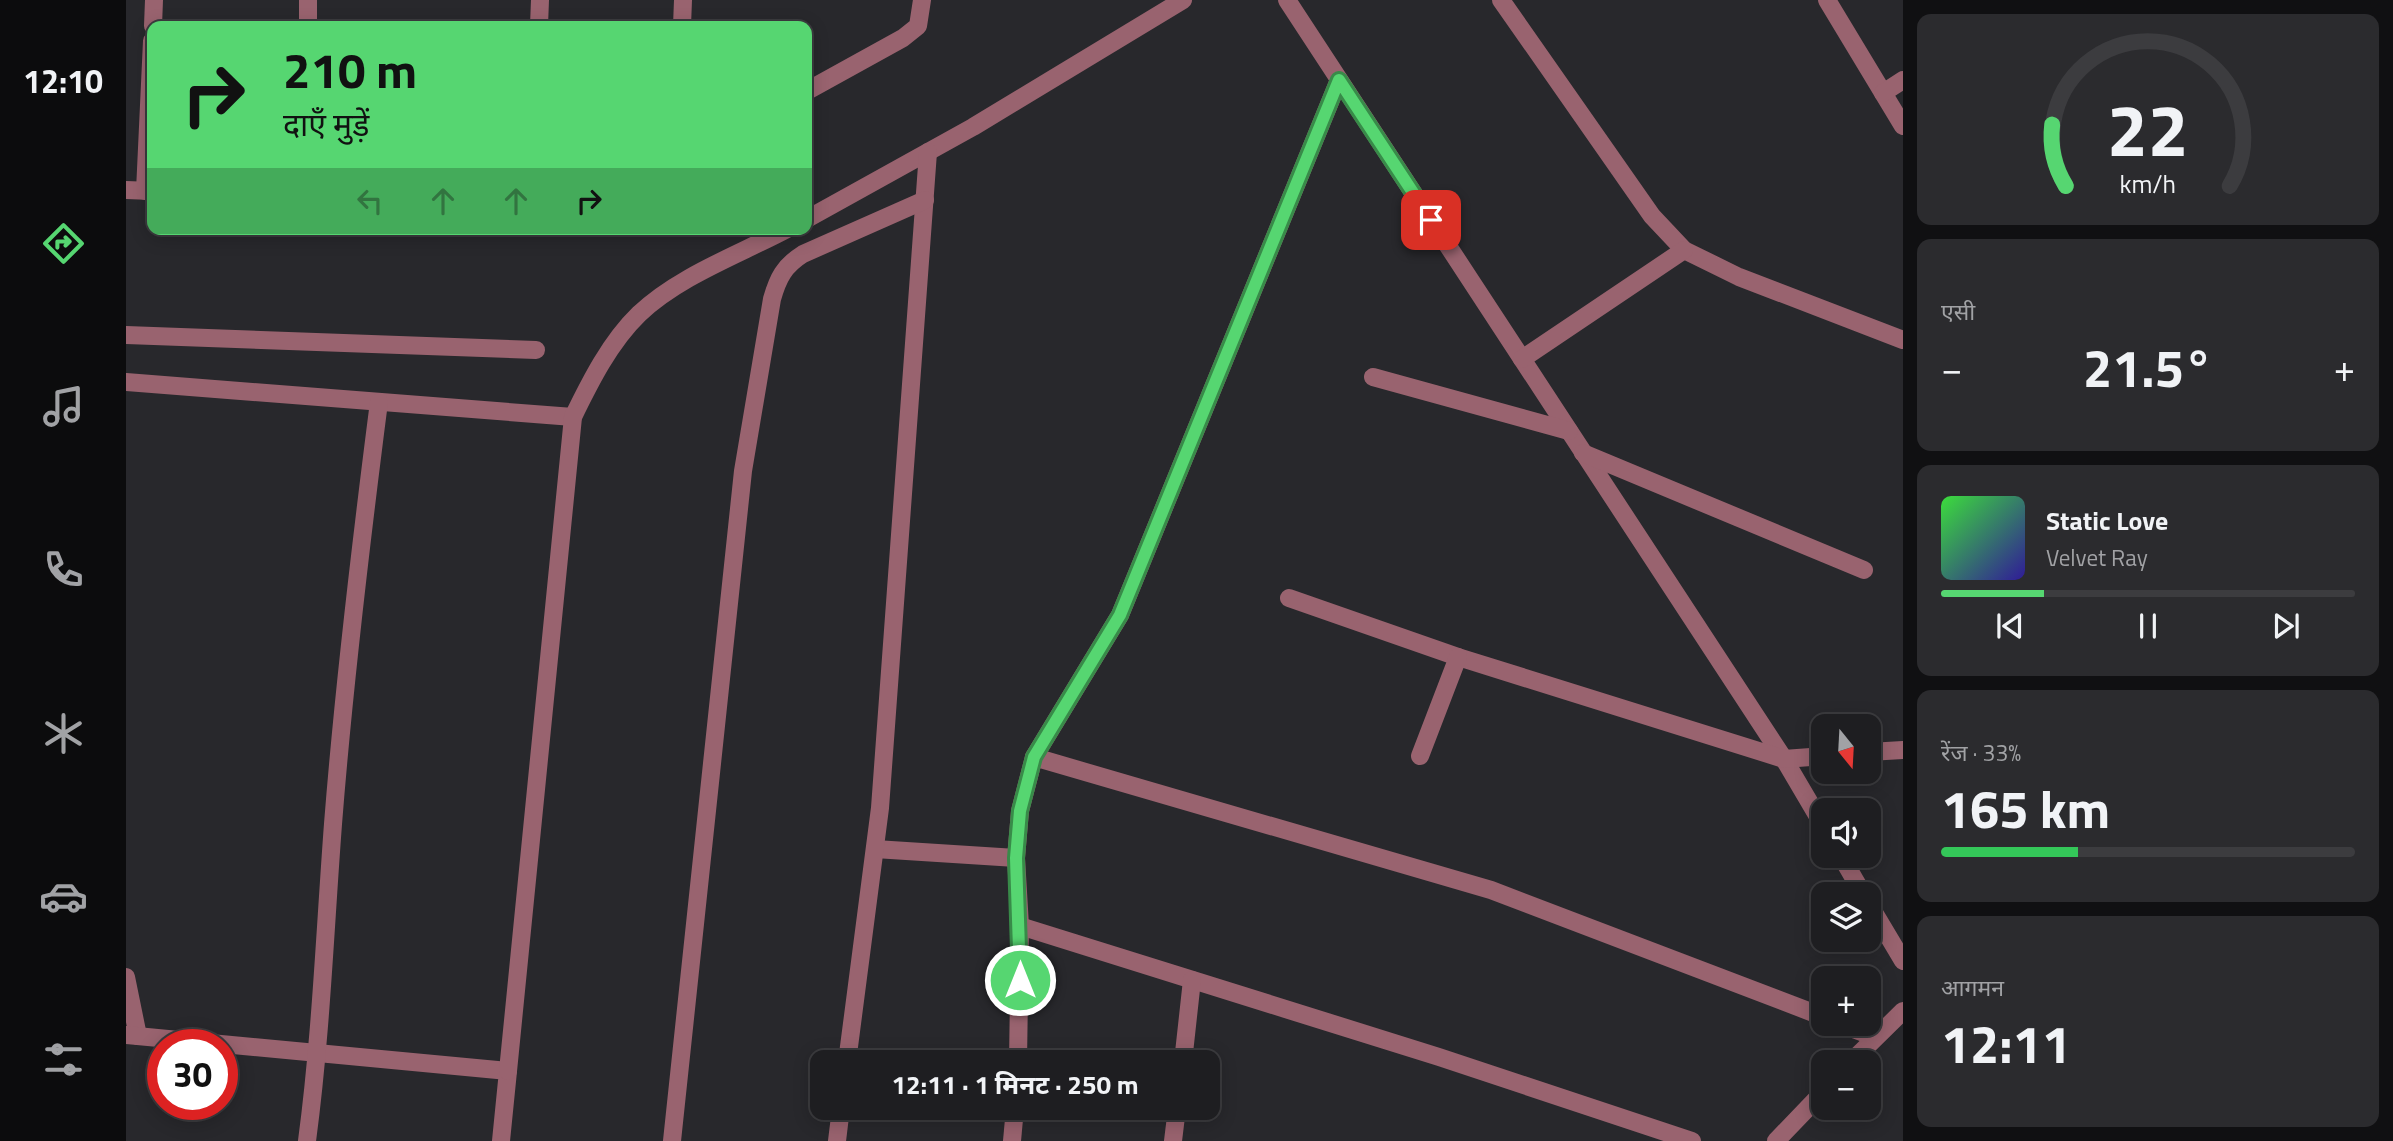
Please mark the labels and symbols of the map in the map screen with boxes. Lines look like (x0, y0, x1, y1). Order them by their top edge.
pin (1401, 190, 1461, 250)
north arrow (1811, 714, 1881, 784)
position arrow (983, 943, 1057, 1017)
speed limit sign: 30 (147, 1029, 238, 1120)

